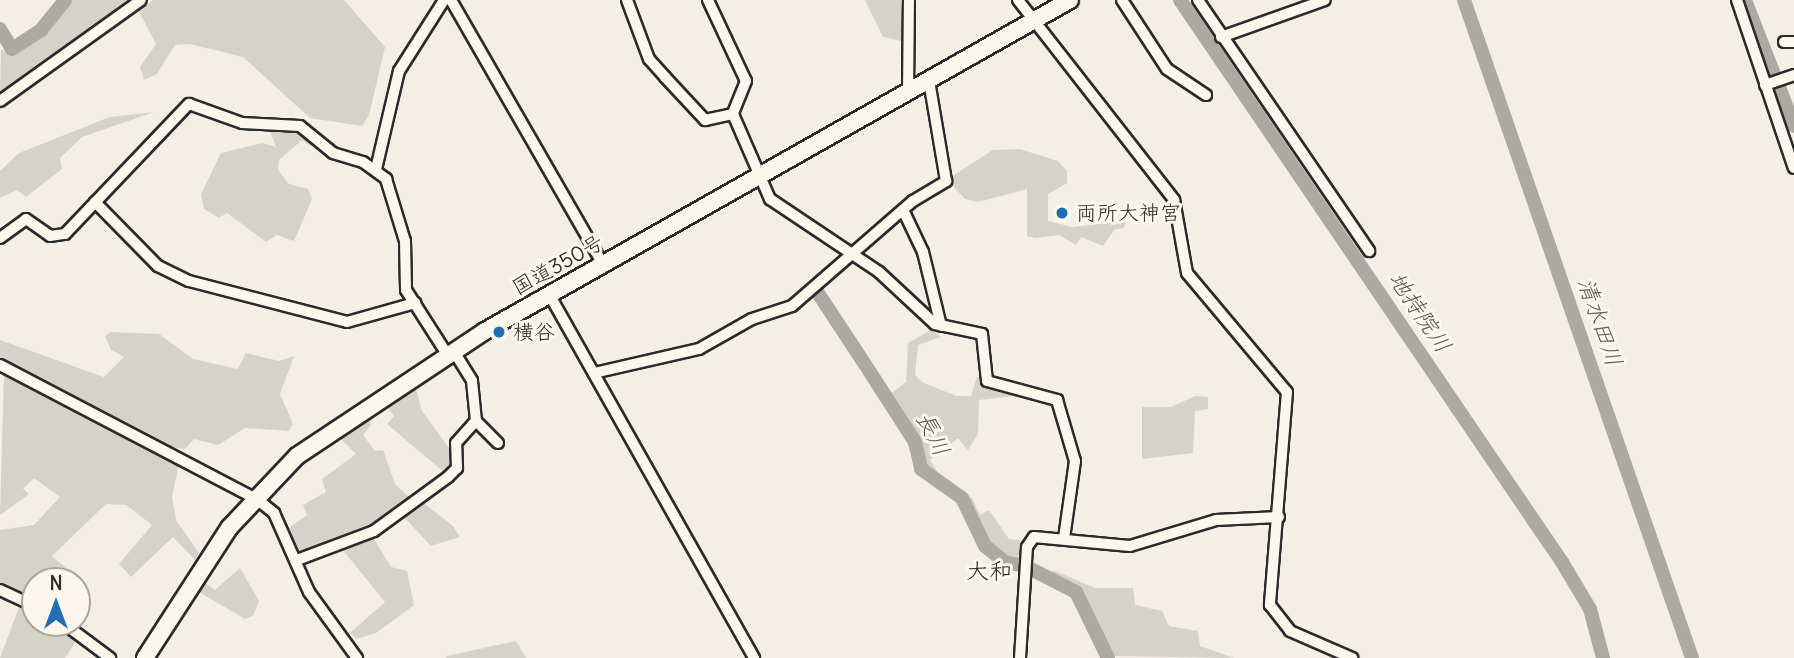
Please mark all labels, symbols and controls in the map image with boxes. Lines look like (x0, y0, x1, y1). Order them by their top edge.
place label: 両所大神宮 (1076, 200, 1181, 226)
marker: 両所大神宮 (1054, 205, 1070, 221)
street label: 国道350号 (508, 230, 608, 300)
water label: 地持院川 (1383, 266, 1457, 358)
water label: 清水田川 (1572, 274, 1628, 370)
place label: 横谷 (513, 319, 555, 345)
marker: 横谷 (491, 324, 507, 340)
water label: 長川 (910, 407, 956, 461)
district label: 大和 (966, 557, 1012, 585)
north arrow (21, 567, 91, 637)
text: N (49, 571, 63, 595)

